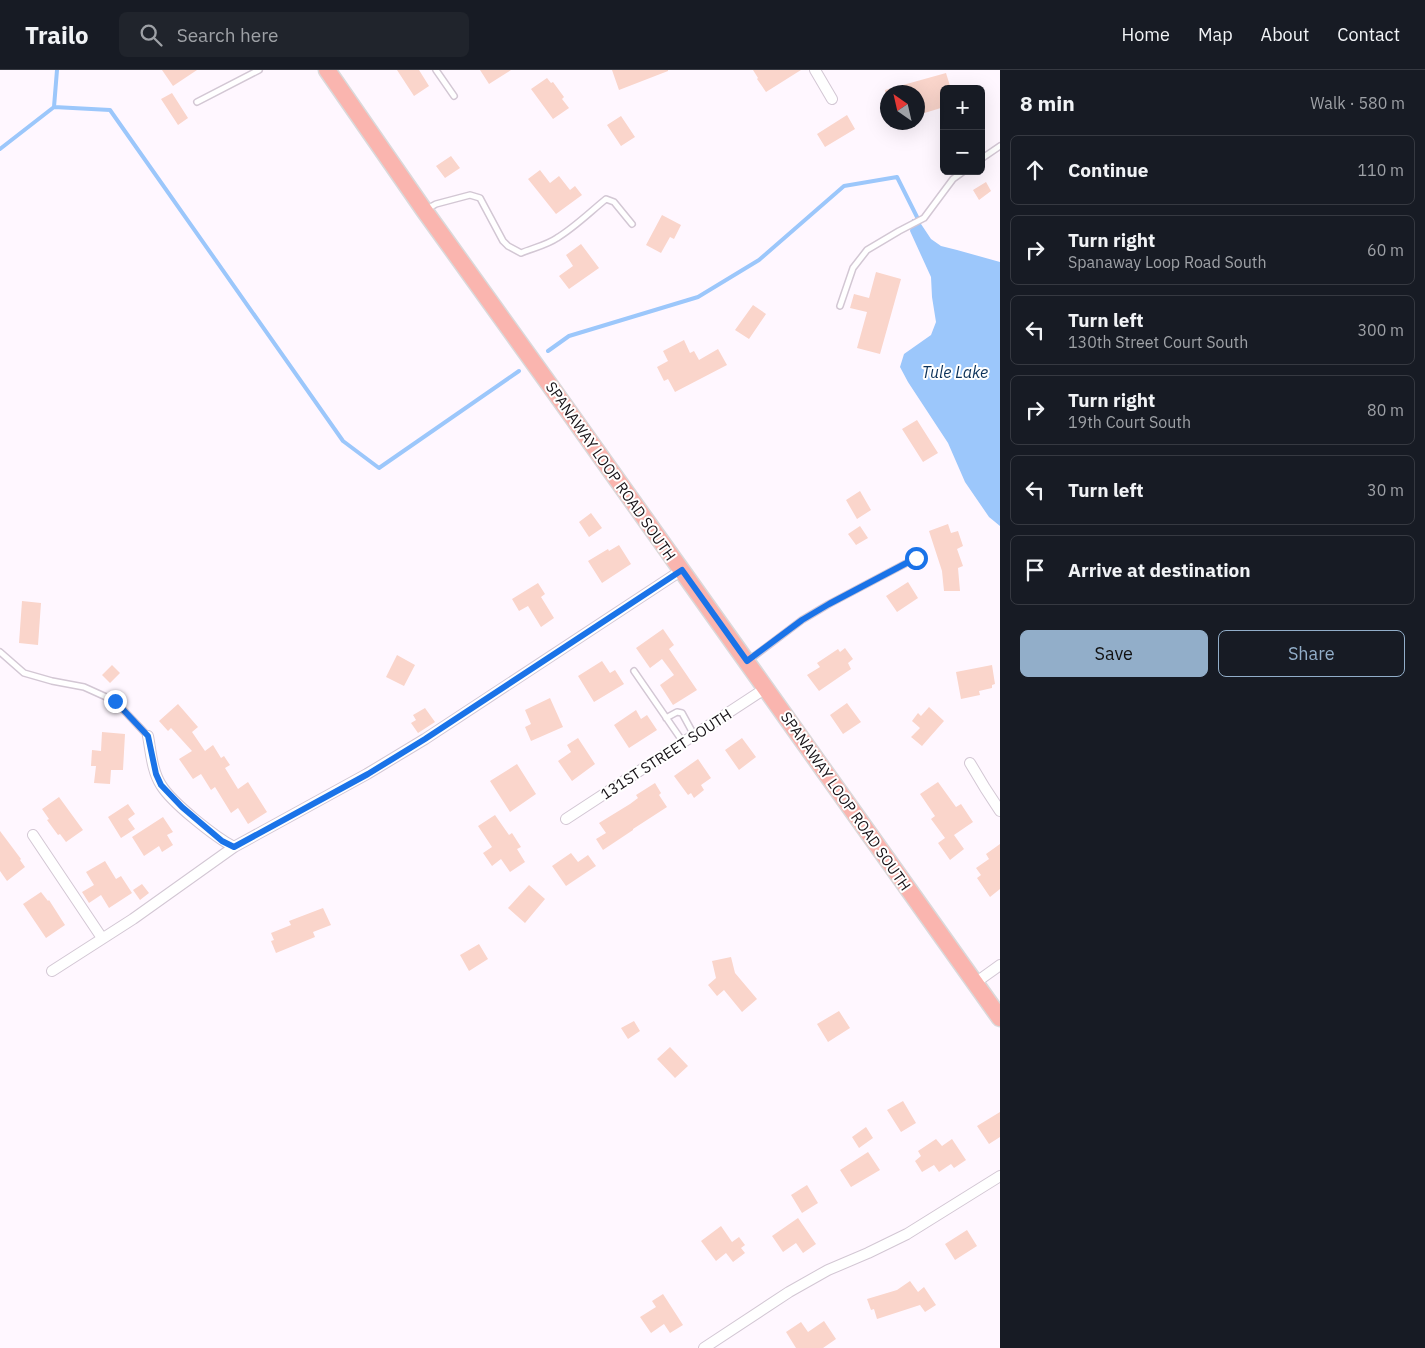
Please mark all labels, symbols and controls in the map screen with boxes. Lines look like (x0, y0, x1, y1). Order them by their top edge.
search box (119, 12, 469, 57)
text: Trailo (25, 19, 89, 51)
icon: search (137, 21, 165, 49)
text: Search here (177, 23, 278, 47)
text: Home (1122, 23, 1170, 46)
text: Map (1198, 23, 1233, 46)
text: About (1261, 23, 1309, 46)
text: Contact (1337, 23, 1400, 46)
north arrow (880, 85, 925, 130)
map controls (940, 85, 985, 175)
button: + (940, 85, 985, 130)
text: 8 min (1020, 89, 1075, 117)
text: Walk · 580 m (1310, 93, 1405, 113)
button: − (940, 130, 985, 175)
icon: ahead (1021, 156, 1049, 184)
text: Continue (1068, 158, 1148, 182)
text: 110 m (1357, 160, 1404, 180)
text: Turn right (1068, 228, 1155, 252)
icon: right (1021, 236, 1049, 264)
text: 60 m (1367, 240, 1404, 260)
text: Spanaway Loop Road South (1068, 252, 1267, 272)
text: Turn left (1068, 308, 1144, 332)
icon: left (1021, 316, 1049, 344)
text: 300 m (1357, 320, 1404, 340)
text: 130th Street Court South (1068, 332, 1248, 352)
water label: Tule Lake (922, 362, 988, 382)
street label: SPANAWAY LOOP ROAD SOUTH (542, 378, 680, 564)
text: Turn right (1068, 388, 1155, 412)
icon: right (1021, 396, 1049, 424)
text: 80 m (1367, 400, 1404, 420)
text: 19th Court South (1068, 412, 1191, 432)
icon: left (1021, 476, 1049, 504)
text: Turn left (1068, 478, 1144, 502)
text: 30 m (1367, 480, 1404, 500)
route start (905, 547, 928, 570)
icon: arrive (1021, 556, 1049, 584)
text: Arrive at destination (1068, 558, 1251, 582)
button: Save (1020, 630, 1208, 677)
button: Share (1218, 630, 1405, 677)
route end (104, 690, 127, 713)
street label: 131ST STREET SOUTH (597, 704, 735, 804)
street label: SPANAWAY LOOP ROAD SOUTH (777, 708, 915, 894)

